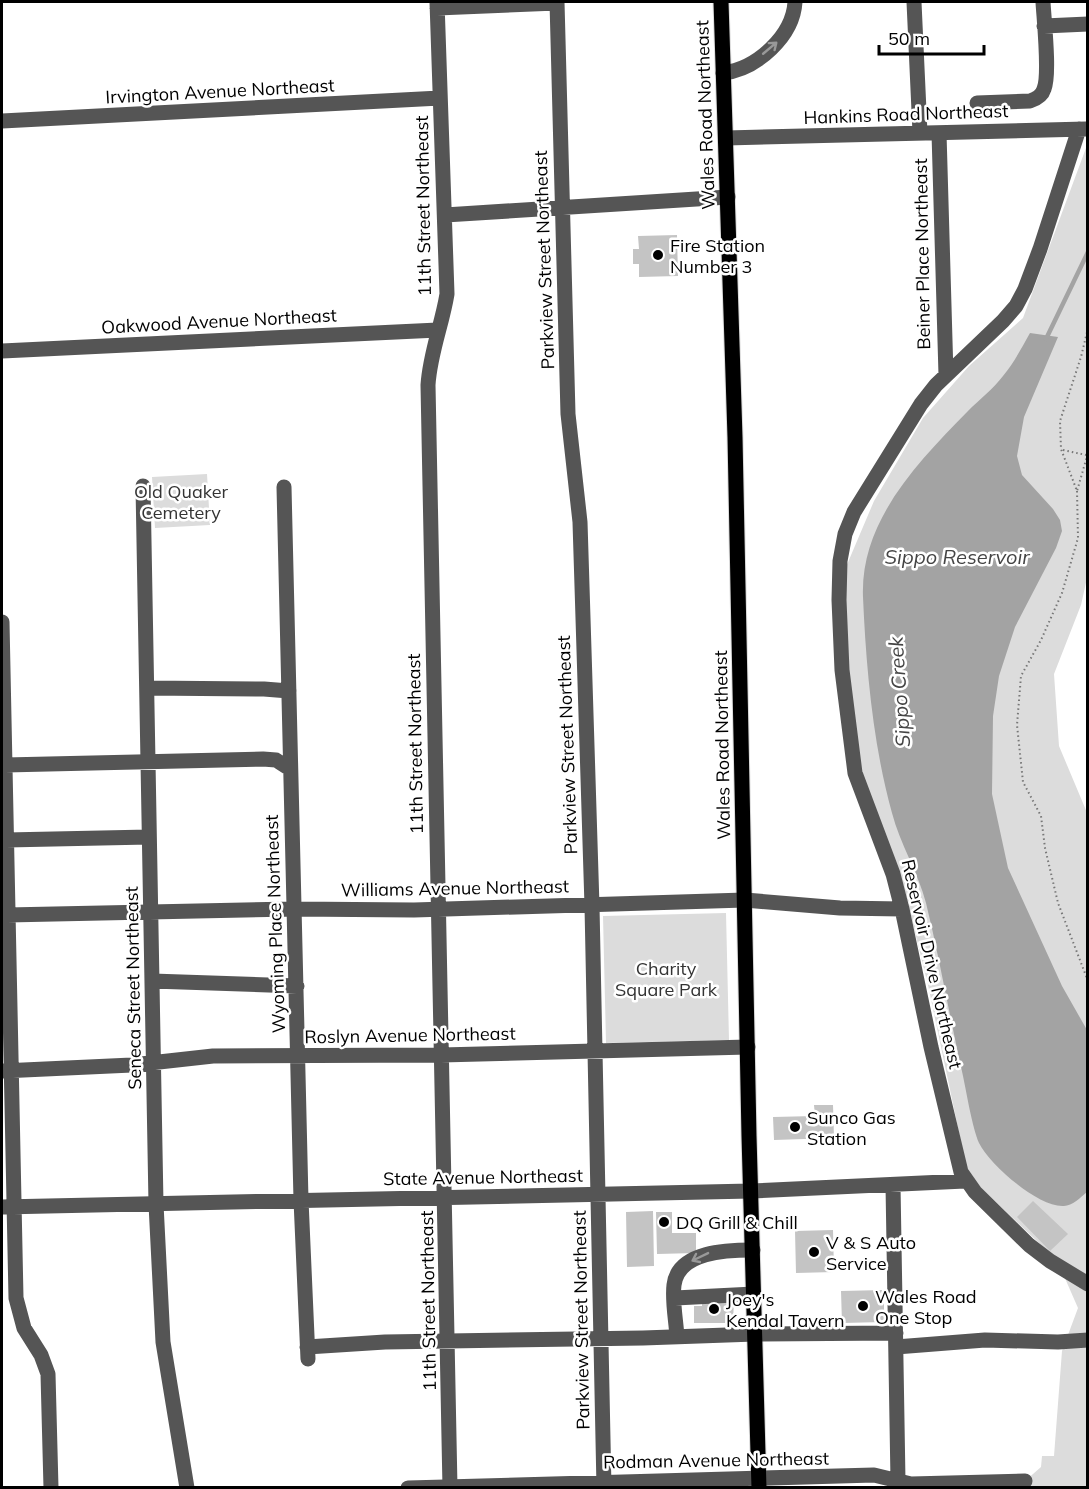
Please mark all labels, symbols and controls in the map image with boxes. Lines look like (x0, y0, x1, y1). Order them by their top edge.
scale bar (879, 18, 984, 56)
street label: Wales Road Northeast (690, 20, 720, 210)
text: 50 m (888, 27, 930, 50)
one-way arrow (762, 41, 778, 54)
street label: Irvington Avenue Northeast (105, 74, 335, 108)
street label: Hankins Road Northeast (803, 99, 1009, 129)
street label: 11th Street Northeast (410, 115, 436, 297)
street label: Parkview Street Northeast (529, 150, 559, 370)
street label: Beiner Place Northeast (909, 158, 935, 350)
place label: Fire Station Number 3 (670, 234, 765, 278)
marker: Fire Station Number 3 (651, 248, 665, 262)
street label: Oakwood Avenue Northeast (101, 303, 337, 339)
park label: Old Quaker Cemetery (134, 480, 229, 524)
water label: Sippo Reservoir (885, 544, 1030, 569)
street label: Parkview Street Northeast (552, 635, 582, 855)
water label: Sippo Creek (883, 635, 915, 748)
street label: Wales Road Northeast (709, 650, 735, 840)
street label: 11th Street Northeast (402, 653, 428, 835)
street label: Wyoming Place Northeast (260, 814, 290, 1034)
street label: Reservoir Drive Northeast (897, 857, 967, 1071)
street label: Williams Avenue Northeast (341, 875, 569, 901)
street label: Seneca Street Northeast (120, 886, 146, 1090)
park label: Charity Square Park (615, 957, 718, 1001)
street label: Roslyn Avenue Northeast (304, 1022, 516, 1048)
place label: Sunco Gas Station (807, 1106, 896, 1150)
marker: Sunco Gas Station (788, 1120, 802, 1134)
street label: State Avenue Northeast (383, 1164, 583, 1190)
street label: 11th Street Northeast (415, 1210, 441, 1392)
street label: Parkview Street Northeast (568, 1210, 594, 1430)
place label: DQ Grill & Chill (676, 1211, 798, 1234)
marker: DQ Grill & Chill (657, 1215, 671, 1229)
place label: V & S Auto Service (826, 1231, 916, 1275)
marker: V & S Auto Service (807, 1245, 821, 1259)
one-way arrow (692, 1252, 710, 1263)
place label: Wales Road One Stop (875, 1285, 977, 1329)
place label: Joey's Kendal Tavern (726, 1288, 845, 1332)
marker: Wales Road One Stop (856, 1299, 870, 1313)
marker: Joey's Kendal Tavern (707, 1302, 721, 1316)
street label: Rodman Avenue Northeast (603, 1447, 829, 1473)

